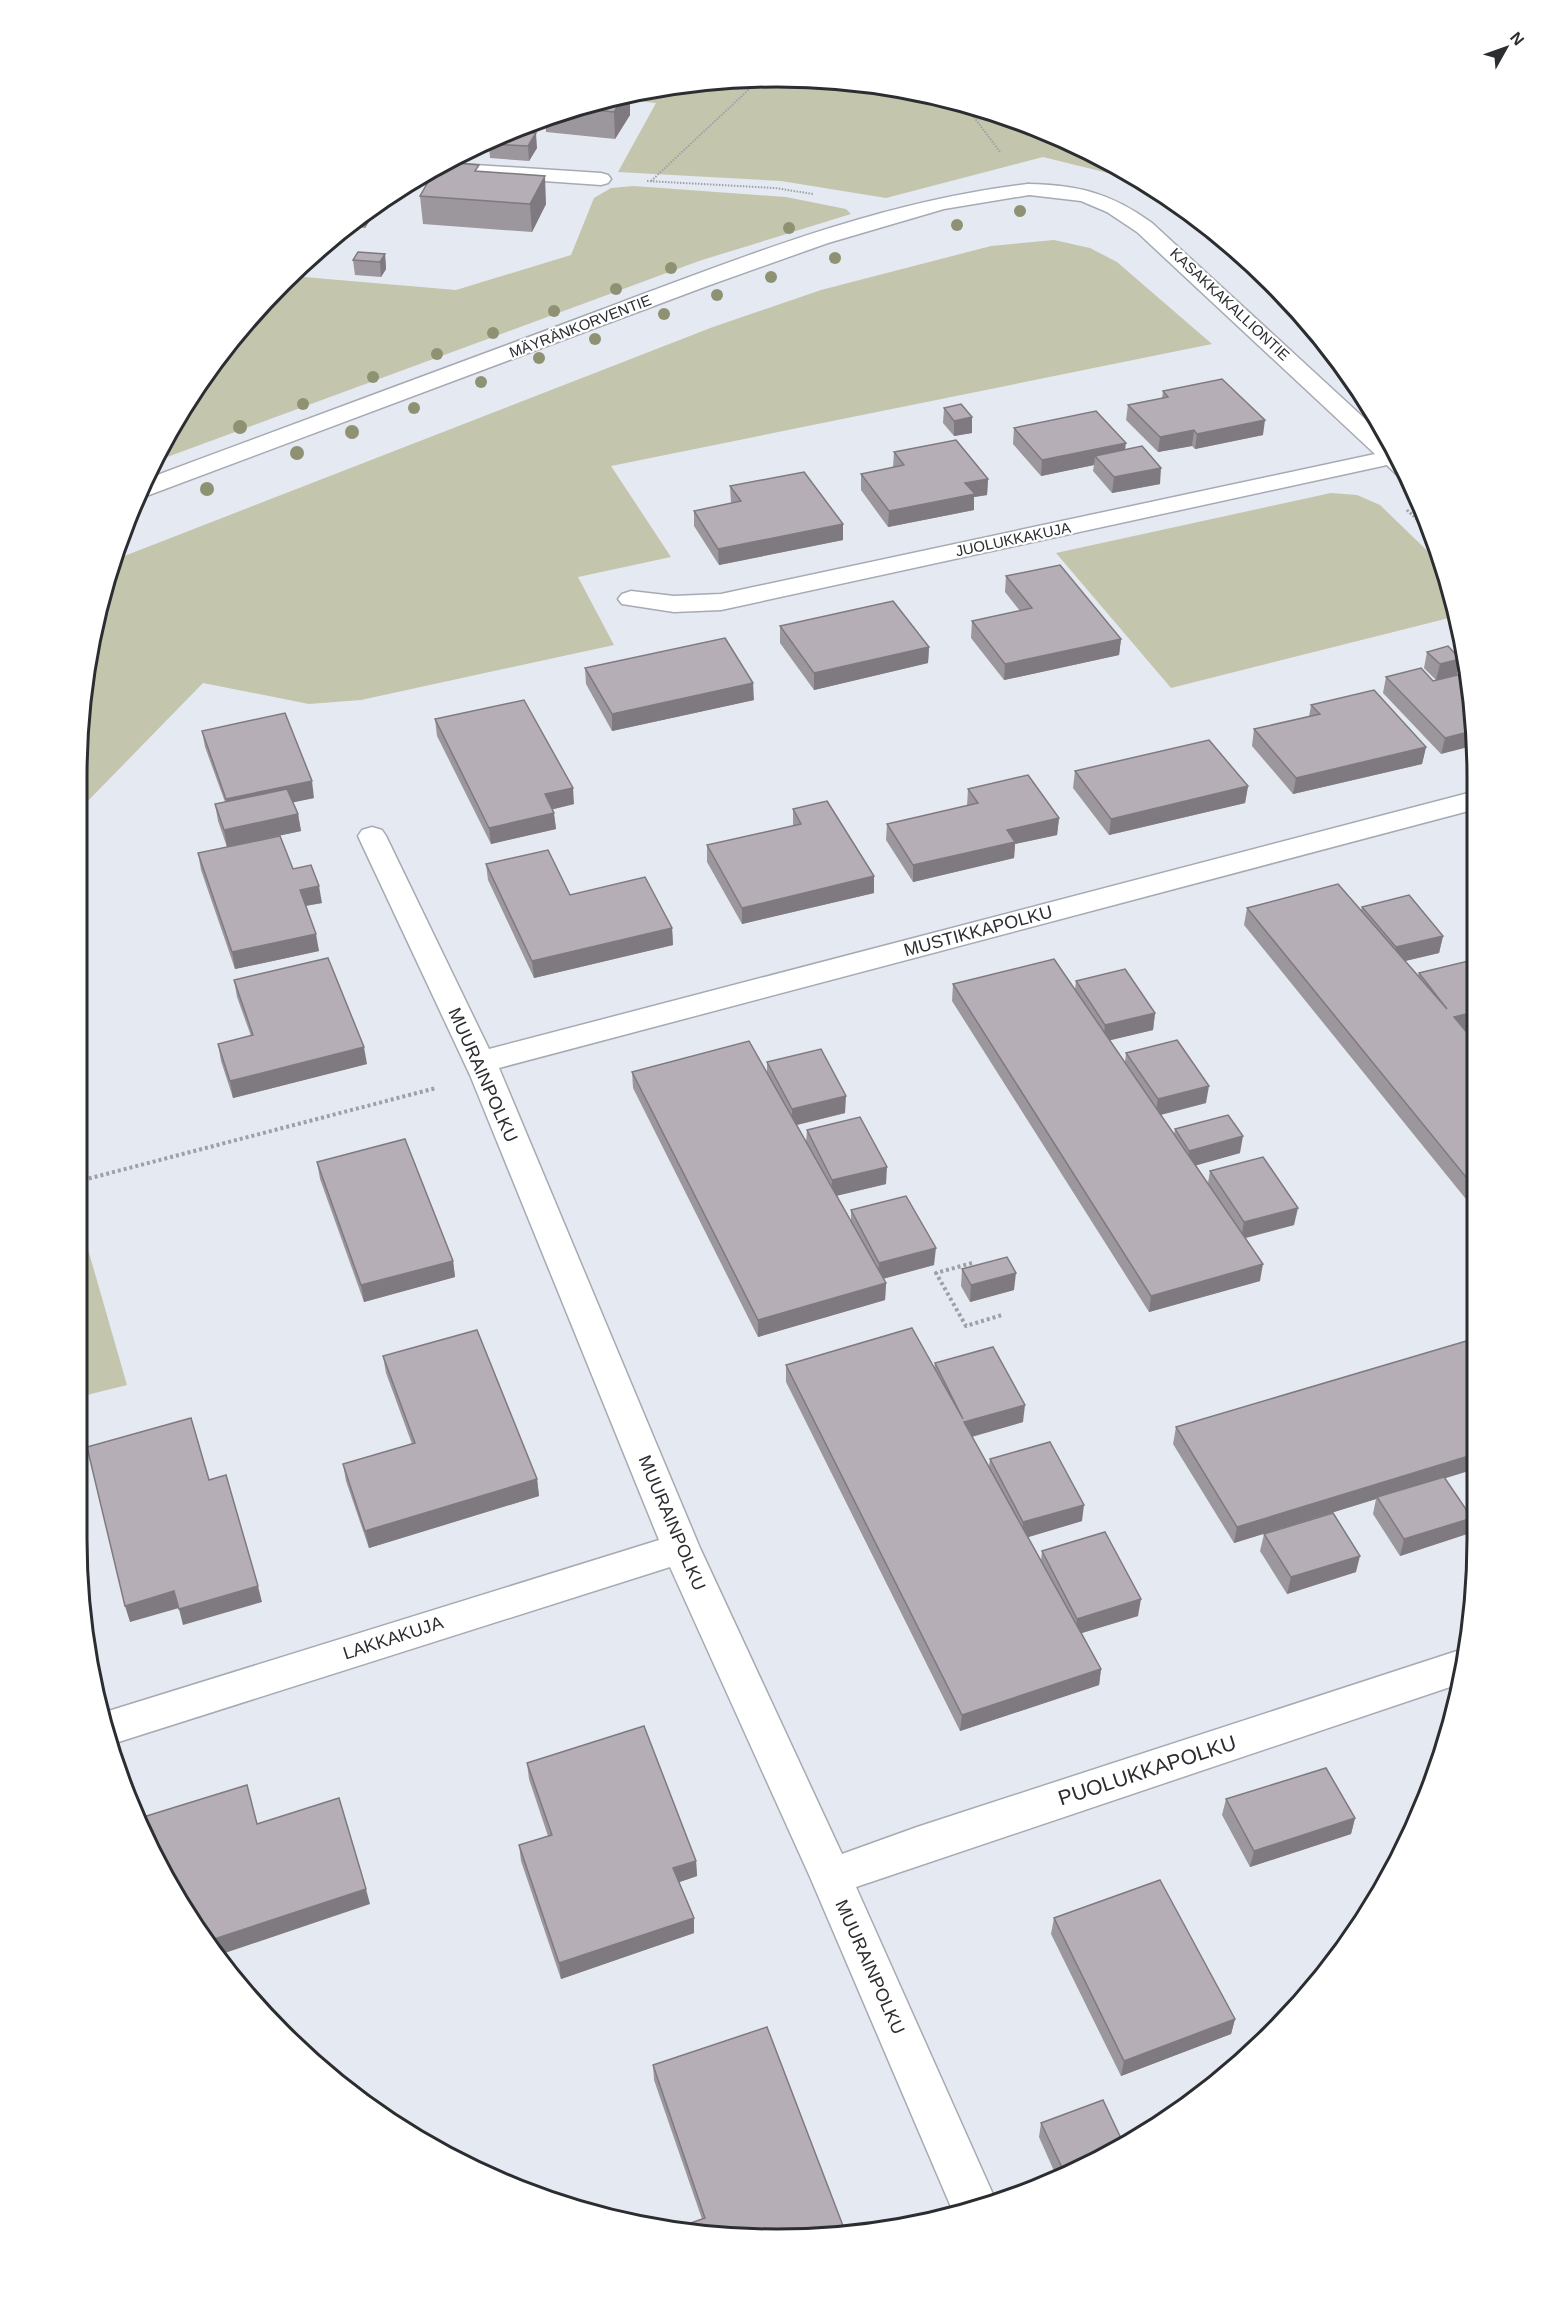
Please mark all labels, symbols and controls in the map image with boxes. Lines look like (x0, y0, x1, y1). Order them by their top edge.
north arrow (1476, 18, 1536, 78)
text: N (1507, 29, 1527, 49)
street label: KASAKKAKALLIONTIE (1167, 244, 1293, 364)
street label: MÄYRÄNKORVENTIE (507, 291, 653, 361)
street label: JUOLUKKAKUJA (954, 518, 1072, 560)
street label: MUSTIKKAPOLKU (901, 902, 1055, 960)
street label: MUURAINPOLKU (444, 1005, 522, 1145)
street label: MUURAINPOLKU (634, 1452, 710, 1594)
street label: LAKKAKUJA (340, 1612, 446, 1664)
street label: PUOLUKKAPOLKU (1055, 1730, 1239, 1810)
street label: MUURAINPOLKU (831, 1897, 909, 2037)

